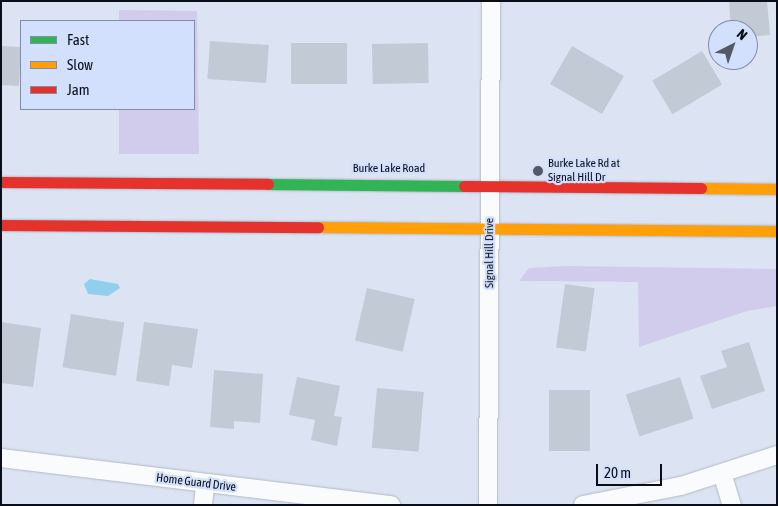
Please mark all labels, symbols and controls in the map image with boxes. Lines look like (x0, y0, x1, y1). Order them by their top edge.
legend (20, 20, 195, 110)
north arrow (708, 20, 758, 70)
text: N (734, 26, 751, 43)
text: Fast (67, 31, 89, 48)
text: Slow (67, 56, 93, 73)
text: Jam (67, 81, 90, 98)
place label: Burke Lake Rd at Signal Hill Dr (548, 157, 620, 185)
street label: Burke Lake Road (353, 162, 425, 176)
marker: Burke Lake Rd at Signal Hill Dr (532, 165, 544, 177)
street label: Signal Hill Drive (483, 218, 497, 288)
scale bar (598, 454, 664, 486)
text: 20 m (604, 464, 631, 481)
street label: Home Guard Drive (155, 471, 237, 495)

